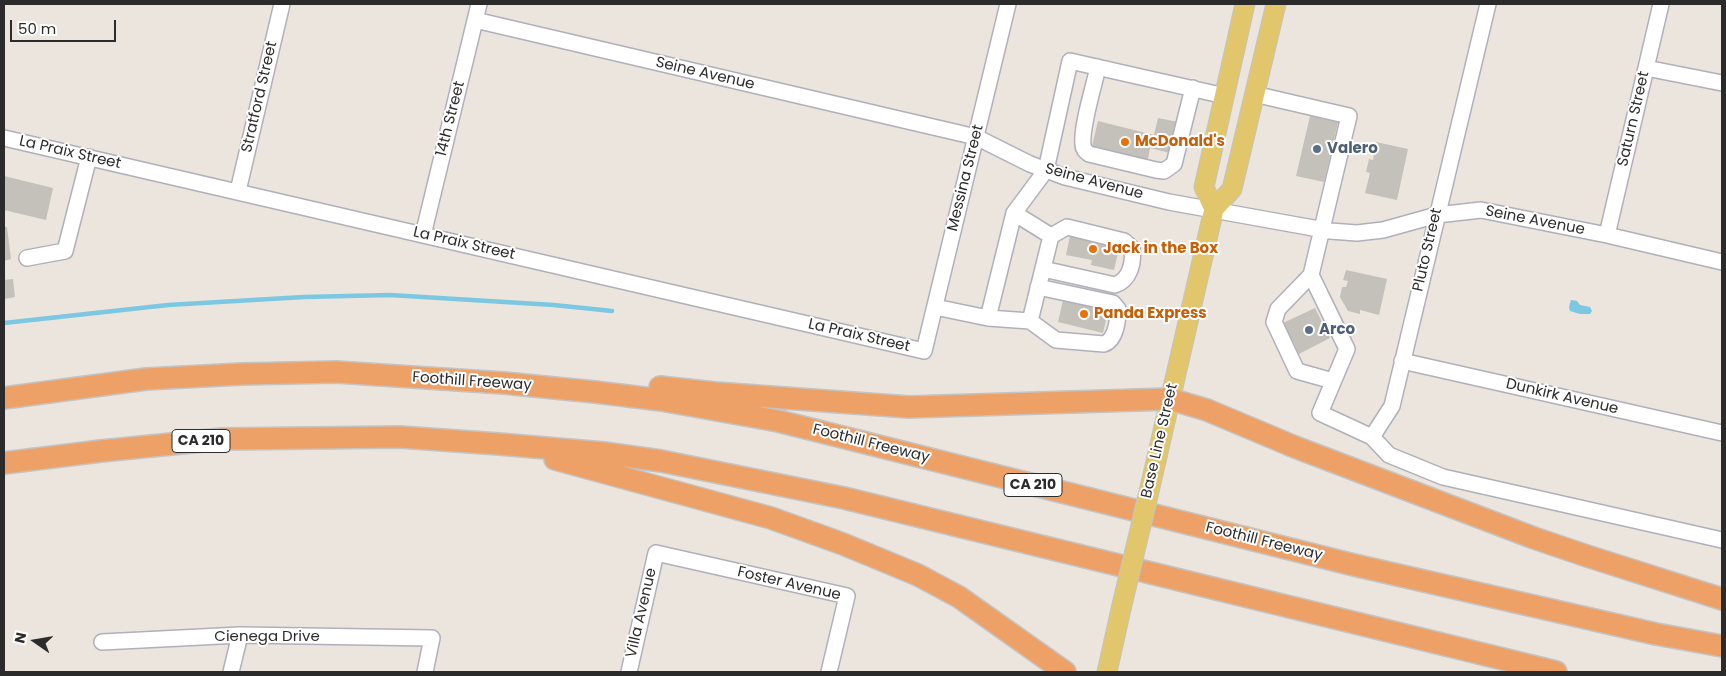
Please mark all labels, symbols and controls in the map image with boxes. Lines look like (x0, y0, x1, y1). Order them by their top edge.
scale bar (12, 10, 119, 42)
text: 50 m (18, 18, 56, 39)
street label: Stratford Street (238, 40, 282, 154)
street label: Seine Avenue (654, 54, 756, 94)
street label: Saturn Street (1614, 70, 1654, 168)
street label: 14th Street (433, 79, 469, 159)
street label: Messina Street (944, 123, 988, 233)
street label: La Praix Street (17, 133, 123, 173)
place label: McDonald's (1135, 133, 1225, 151)
marker: McDonald's (1119, 136, 1131, 148)
place label: Valero (1327, 140, 1378, 158)
marker: Valero (1311, 143, 1323, 155)
street label: Seine Avenue (1043, 160, 1145, 204)
street label: Seine Avenue (1484, 203, 1586, 239)
street label: Pluto Street (1410, 207, 1446, 293)
street label: La Praix Street (411, 224, 517, 264)
place label: Jack in the Box (1103, 240, 1218, 258)
marker: Jack in the Box (1087, 243, 1099, 255)
place label: Panda Express (1094, 305, 1207, 323)
marker: Panda Express (1078, 308, 1090, 320)
street label: La Praix Street (806, 316, 912, 356)
place label: Arco (1319, 321, 1355, 339)
marker: Arco (1303, 324, 1315, 336)
street label: Foothill Freeway (412, 369, 532, 395)
street label: Dunkirk Avenue (1504, 375, 1620, 419)
street label: Base Line Street (1138, 382, 1182, 500)
street label: Foothill Freeway (811, 421, 931, 467)
road number: CA 210 (172, 430, 230, 452)
road number: CA 210 (1004, 474, 1062, 496)
street label: Foothill Freeway (1204, 519, 1324, 565)
street label: Foster Avenue (735, 563, 843, 605)
street label: Villa Avenue (623, 566, 661, 660)
north arrow (10, 616, 60, 666)
street label: Cienega Drive (214, 628, 320, 646)
text: N (9, 630, 31, 645)

